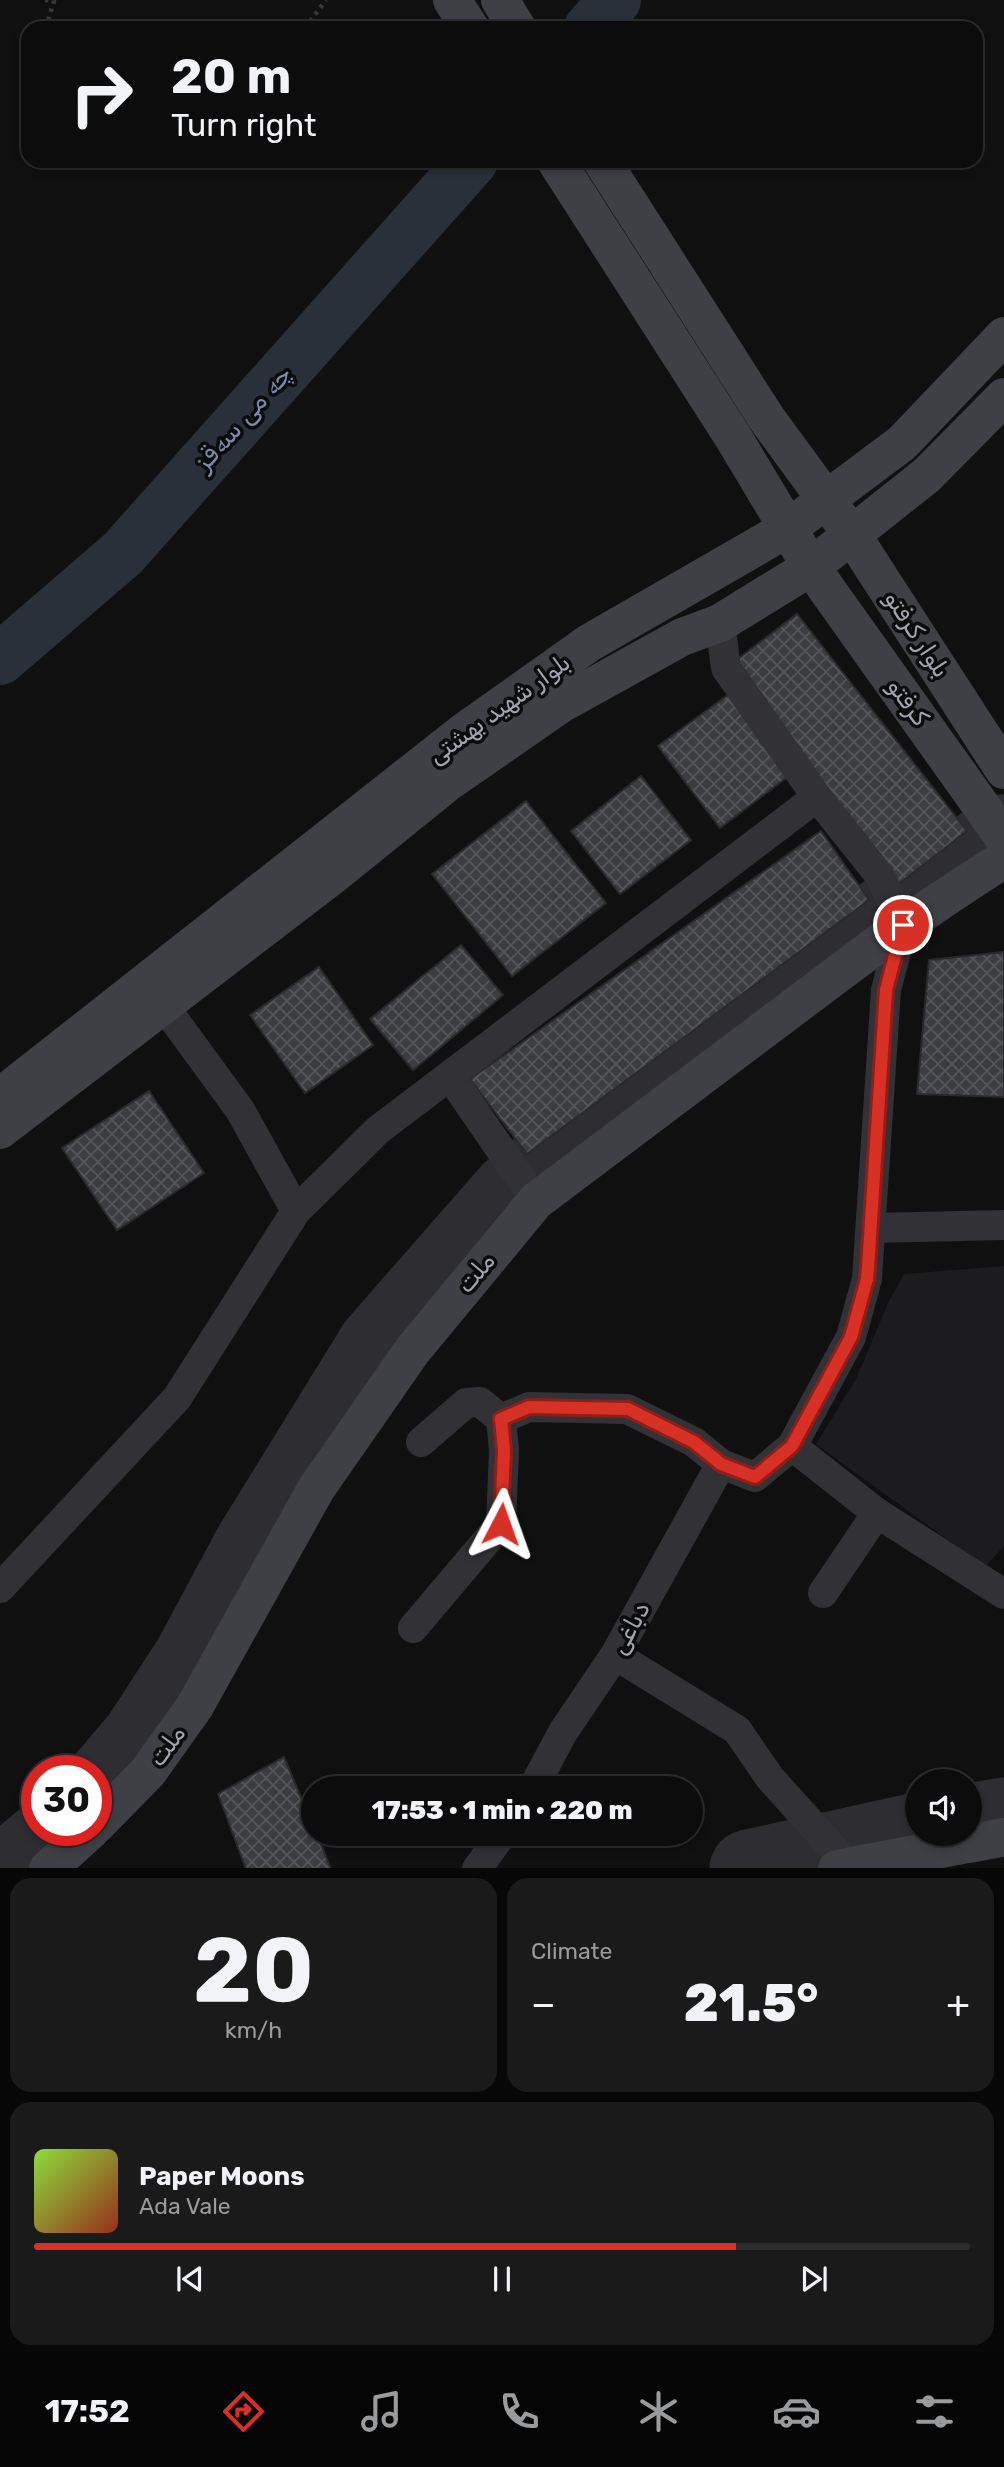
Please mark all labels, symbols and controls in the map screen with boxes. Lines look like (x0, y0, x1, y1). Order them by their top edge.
text: 20 m (171, 47, 292, 105)
icon: right (56, 49, 147, 140)
text: Turn right (171, 106, 316, 144)
water label: چە می سەقز (186, 359, 298, 478)
street label: بلوار کرفتو (879, 585, 955, 683)
street label: بلوار شهید بهشتی (423, 648, 575, 770)
street label: کرفتو (882, 673, 935, 731)
pin (873, 895, 933, 955)
icon: arrive (884, 906, 922, 944)
street label: ملت (451, 1247, 501, 1299)
position arrow (464, 1487, 538, 1561)
street label: دباغی (604, 1597, 656, 1659)
street label: ملت (143, 1720, 191, 1772)
speed limit sign: 30 (21, 1755, 112, 1846)
map controls (905, 1769, 982, 1846)
button: sound (905, 1769, 982, 1846)
text: 17:53 · 1 min · 220 m (371, 1795, 633, 1826)
text: 20 (193, 1916, 314, 2024)
text: Climate (531, 1937, 612, 1965)
text: 21.5° (684, 1972, 818, 2034)
text: − (531, 1981, 556, 2027)
text: + (946, 1981, 970, 2027)
text: km/h (225, 2016, 282, 2044)
text: Paper Moons (139, 2161, 305, 2192)
text: Ada Vale (139, 2192, 231, 2220)
icon: previous (171, 2260, 209, 2298)
icon: pause (483, 2260, 521, 2298)
icon: next (795, 2260, 833, 2298)
icon: directions (219, 2387, 268, 2436)
icon: music (357, 2387, 406, 2436)
icon: phone (495, 2387, 544, 2436)
icon: climate (634, 2387, 683, 2436)
icon: car (772, 2387, 821, 2436)
icon: filters (910, 2387, 959, 2436)
text: 17:52 (45, 2392, 130, 2430)

